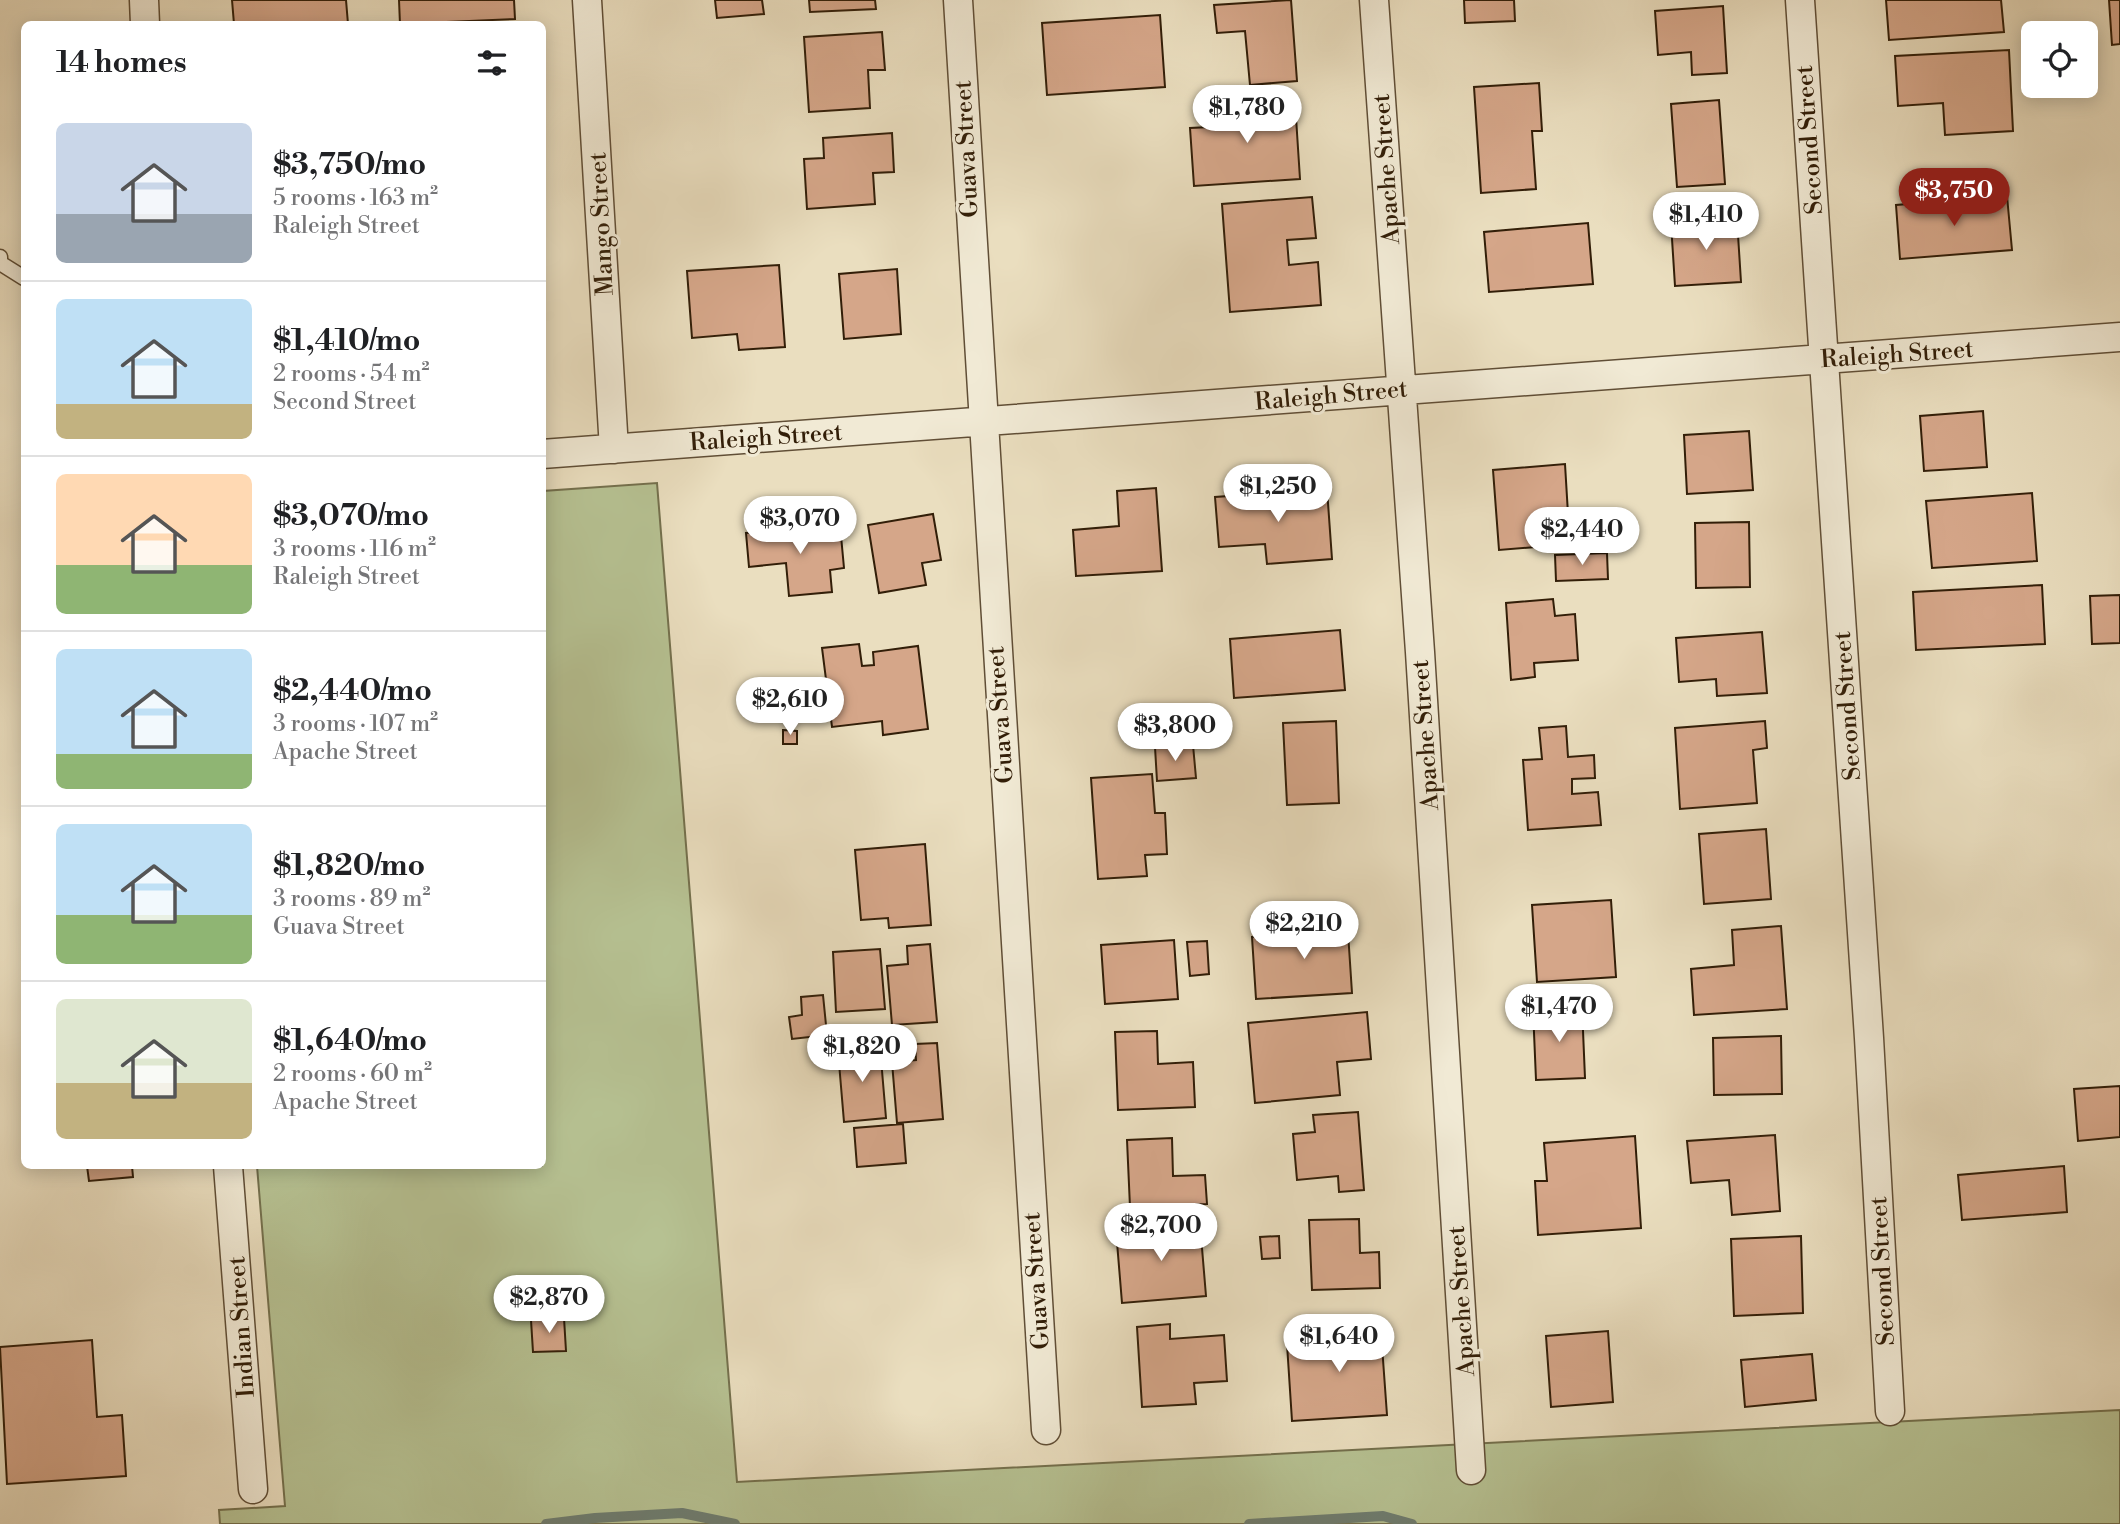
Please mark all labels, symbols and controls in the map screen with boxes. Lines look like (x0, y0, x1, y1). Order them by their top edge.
map controls (2021, 21, 2098, 98)
button: locate (2021, 21, 2098, 98)
text: 14 homes (56, 44, 187, 82)
icon: filters (473, 44, 511, 82)
street label: Second Street (1790, 64, 1830, 216)
street label: Guava Street (948, 79, 986, 218)
pin: $1,780 (1190, 86, 1304, 145)
street label: Apache Street (1367, 92, 1407, 246)
text: $1,780 (1209, 94, 1285, 122)
text: $3,750/mo (273, 146, 426, 184)
icon: home (112, 151, 196, 235)
street label: Mango Street (583, 151, 621, 296)
pin: $3,750 (1897, 168, 2011, 228)
text: $3,750 (1915, 177, 1993, 205)
text: 5 rooms · 163 m² (273, 184, 438, 212)
pin: $1,410 (1649, 192, 1763, 252)
text: $1,410 (1669, 201, 1743, 229)
text: Raleigh Street (273, 212, 420, 240)
text: $1,410/mo (273, 322, 420, 360)
icon: home (112, 327, 196, 411)
street label: Raleigh Street (1820, 335, 1975, 375)
text: 2 rooms · 54 m² (273, 360, 430, 388)
street label: Raleigh Street (1253, 374, 1409, 418)
text: Second Street (273, 388, 416, 416)
street label: Raleigh Street (689, 418, 844, 458)
pin: $1,250 (1221, 464, 1335, 524)
text: $1,250 (1239, 473, 1317, 501)
pin: $3,070 (743, 496, 857, 556)
text: $3,070/mo (273, 497, 429, 535)
icon: home (112, 502, 196, 586)
text: $3,070 (760, 505, 840, 533)
pin: $2,440 (1525, 508, 1639, 567)
text: $2,440 (1540, 516, 1624, 544)
text: 3 rooms · 116 m² (273, 535, 436, 563)
text: Raleigh Street (273, 563, 420, 591)
street label: Second Street (1828, 630, 1868, 782)
street label: Guava Street (981, 645, 1021, 785)
street label: Apache Street (1406, 658, 1446, 812)
text: $2,440/mo (273, 672, 432, 710)
icon: home (112, 677, 196, 761)
pin: $2,610 (733, 678, 847, 737)
text: $2,610 (752, 686, 828, 714)
pin: $3,800 (1118, 704, 1232, 763)
text: 3 rooms · 107 m² (273, 710, 438, 738)
text: $3,800 (1134, 712, 1216, 740)
text: Apache Street (273, 738, 418, 766)
text: $1,820/mo (273, 847, 425, 885)
icon: home (112, 852, 196, 936)
text: 3 rooms · 89 m² (273, 885, 430, 913)
pin: $2,210 (1247, 902, 1361, 961)
text: $2,210 (1266, 910, 1342, 938)
text: Guava Street (273, 913, 405, 941)
pin: $1,470 (1502, 984, 1616, 1044)
text: $1,470 (1521, 993, 1597, 1021)
text: $1,640/mo (273, 1022, 427, 1060)
pin: $1,820 (805, 1024, 919, 1084)
icon: home (112, 1027, 196, 1111)
text: $1,820 (823, 1033, 901, 1061)
text: 2 rooms · 60 m² (273, 1060, 432, 1088)
text: Apache Street (273, 1088, 418, 1116)
street label: Second Street (1864, 1195, 1902, 1346)
pin: $2,700 (1104, 1204, 1218, 1263)
street label: Guava Street (1017, 1211, 1057, 1351)
text: $2,700 (1120, 1212, 1202, 1240)
street label: Apache Street (1442, 1224, 1482, 1378)
street label: Indian Street (222, 1255, 262, 1399)
pin: $2,870 (492, 1276, 606, 1335)
text: $2,870 (510, 1284, 588, 1312)
pin: $1,640 (1282, 1314, 1396, 1374)
text: $1,640 (1299, 1323, 1379, 1351)

